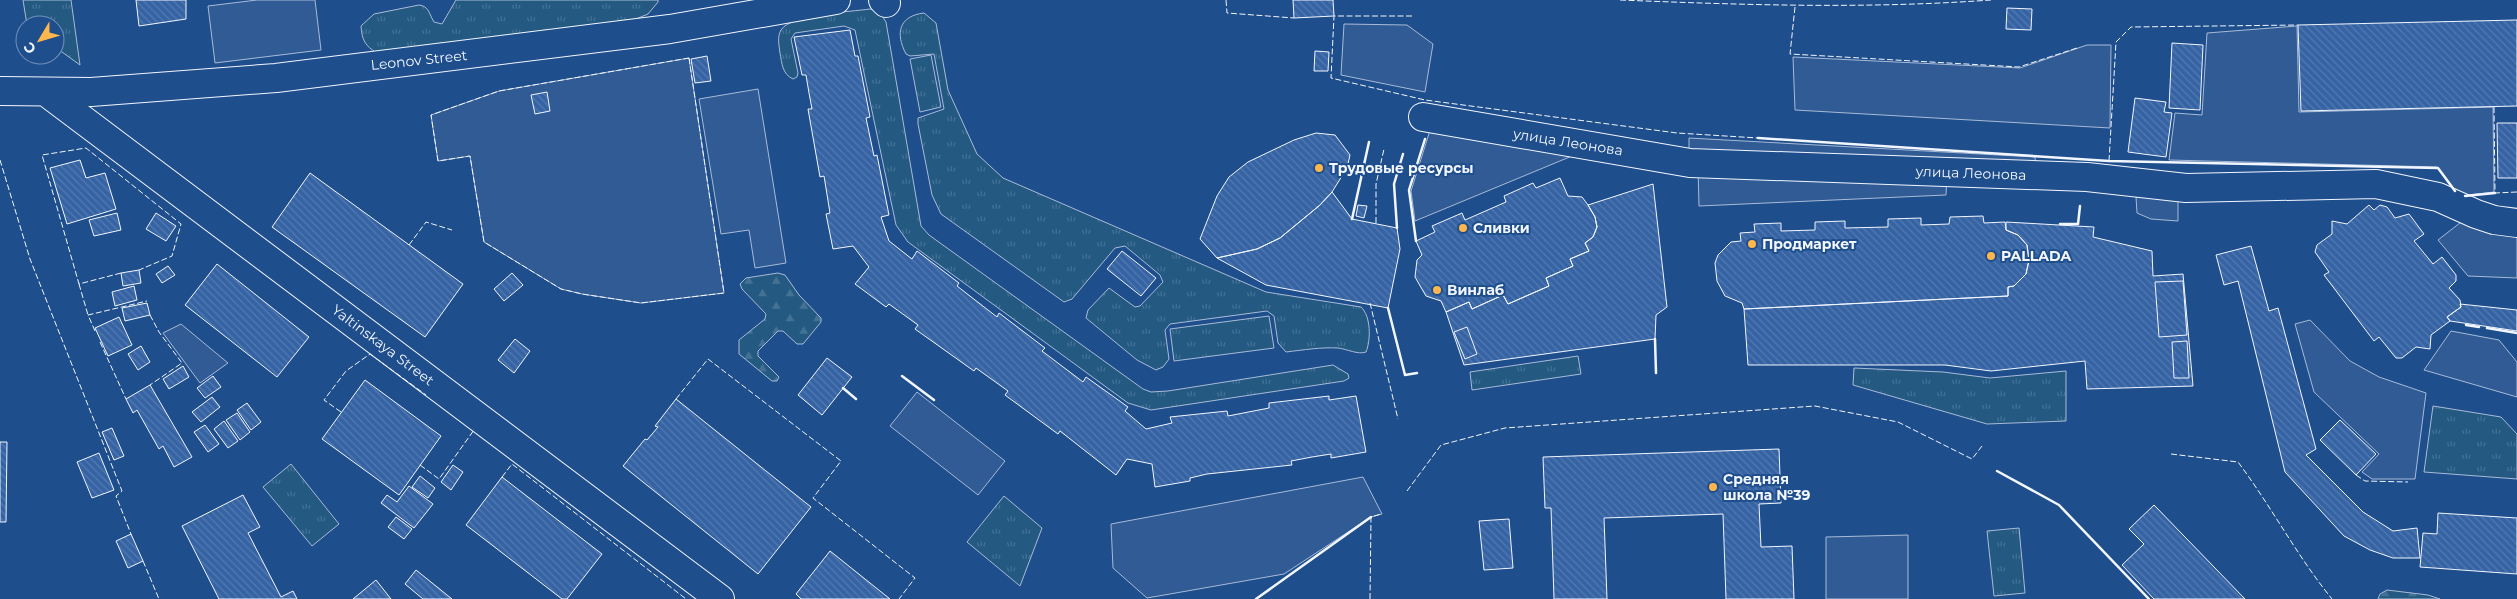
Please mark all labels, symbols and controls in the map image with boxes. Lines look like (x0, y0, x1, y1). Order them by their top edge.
north arrow (15, 15, 65, 65)
text: С (20, 38, 40, 58)
street label: Leonov Street (370, 46, 468, 74)
street label: улица Леонова (1511, 124, 1624, 160)
place label: Трудовые ресурсы (1329, 159, 1474, 177)
marker: Трудовые ресурсы (1313, 162, 1325, 174)
street label: улица Леонова (1914, 162, 2027, 184)
place label: Сливки (1473, 219, 1530, 237)
marker: Сливки (1457, 222, 1469, 234)
place label: Продмаркет (1762, 235, 1857, 253)
marker: Продмаркет (1746, 238, 1758, 250)
place label: PALLADA (2001, 247, 2071, 265)
marker: PALLADA (1985, 250, 1997, 262)
place label: Винлаб (1447, 281, 1504, 299)
marker: Винлаб (1431, 284, 1443, 296)
street label: Yaltinskaya Street (328, 301, 438, 390)
place label: Средняя школа №39 (1723, 470, 1810, 504)
marker: Средняя школа №39 (1707, 481, 1719, 493)

